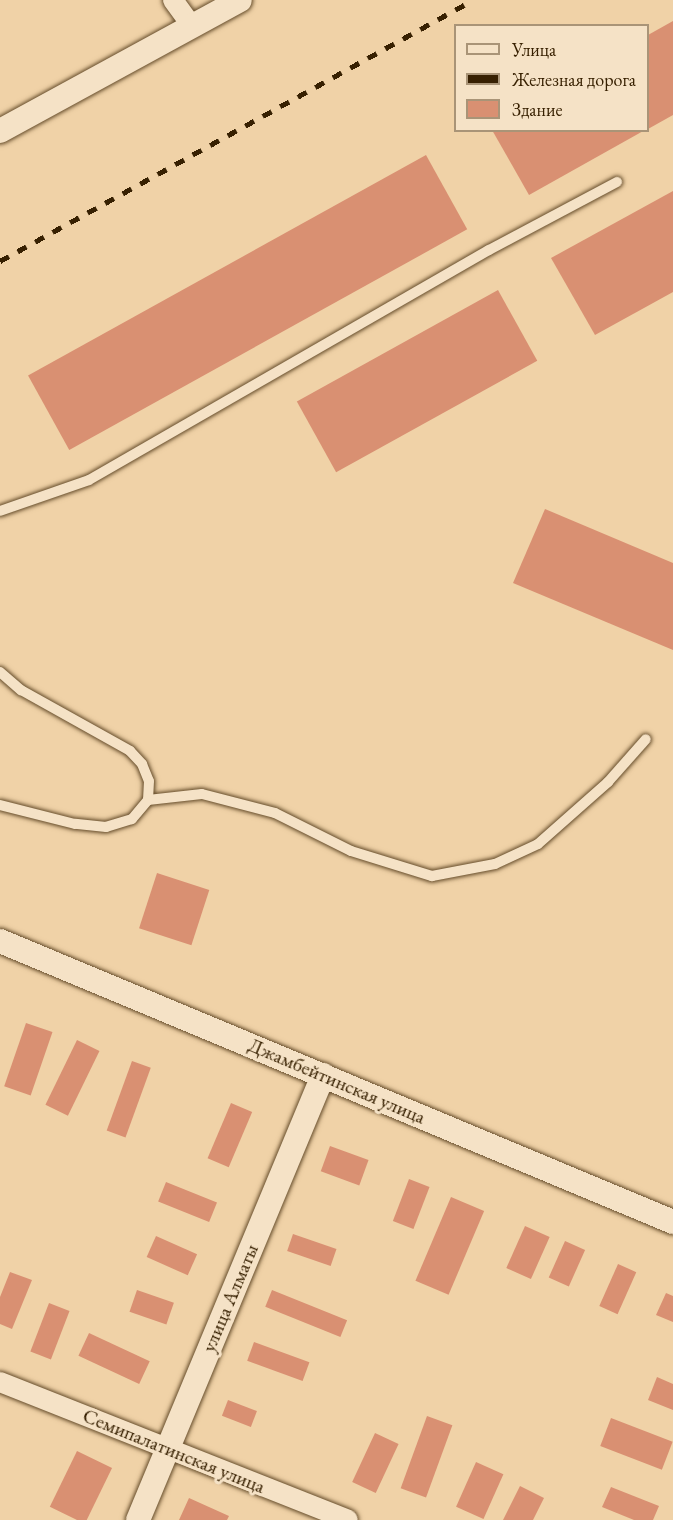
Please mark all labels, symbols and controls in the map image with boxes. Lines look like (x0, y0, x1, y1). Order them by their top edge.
legend (454, 24, 649, 132)
text: Улица (512, 38, 556, 61)
text: Железная дорога (512, 68, 636, 91)
text: Здание (512, 98, 562, 121)
street label: Джамбейтинская улица (245, 1033, 429, 1129)
street label: улица Алматы (196, 1240, 264, 1356)
street label: Семипалатинская улица (79, 1403, 269, 1499)

